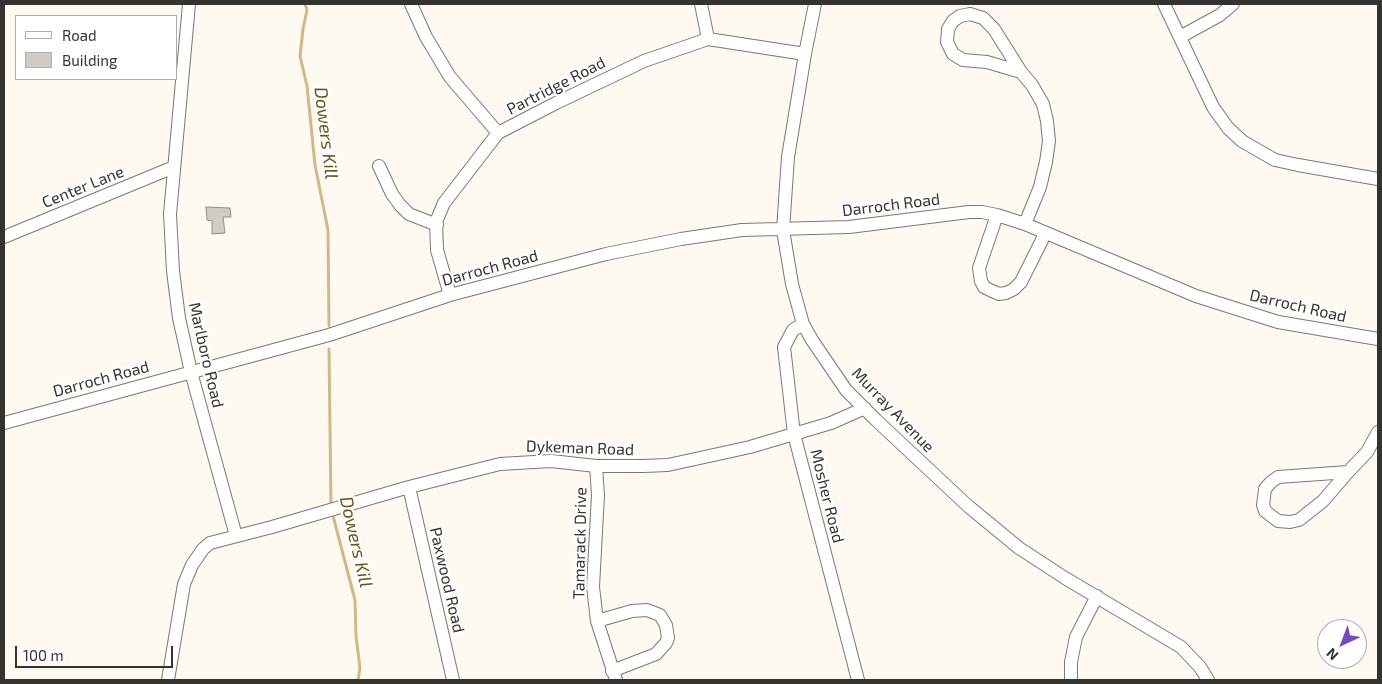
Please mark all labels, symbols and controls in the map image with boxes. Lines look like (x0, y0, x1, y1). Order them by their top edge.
legend (15, 15, 178, 80)
text: Road (62, 26, 97, 44)
text: Building (62, 51, 117, 69)
street label: Partridge Road (503, 53, 609, 119)
water label: Dowers Kill (310, 86, 342, 180)
street label: Center Lane (39, 162, 127, 212)
street label: Darroch Road (841, 189, 941, 221)
street label: Darroch Road (440, 246, 540, 290)
street label: Darroch Road (1248, 286, 1348, 326)
street label: Marlboro Road (185, 300, 227, 410)
street label: Darroch Road (51, 357, 151, 401)
street label: Murray Avenue (848, 364, 938, 456)
street label: Dykeman Road (526, 437, 634, 459)
street label: Mosher Road (806, 447, 848, 545)
street label: Tamarack Drive (569, 487, 591, 599)
water label: Dowers Kill (335, 494, 377, 590)
street label: Paxwood Road (426, 525, 468, 635)
north arrow (1317, 619, 1367, 669)
scale bar (18, 636, 175, 668)
text: N (1323, 645, 1342, 664)
text: 100 m (23, 646, 64, 664)

